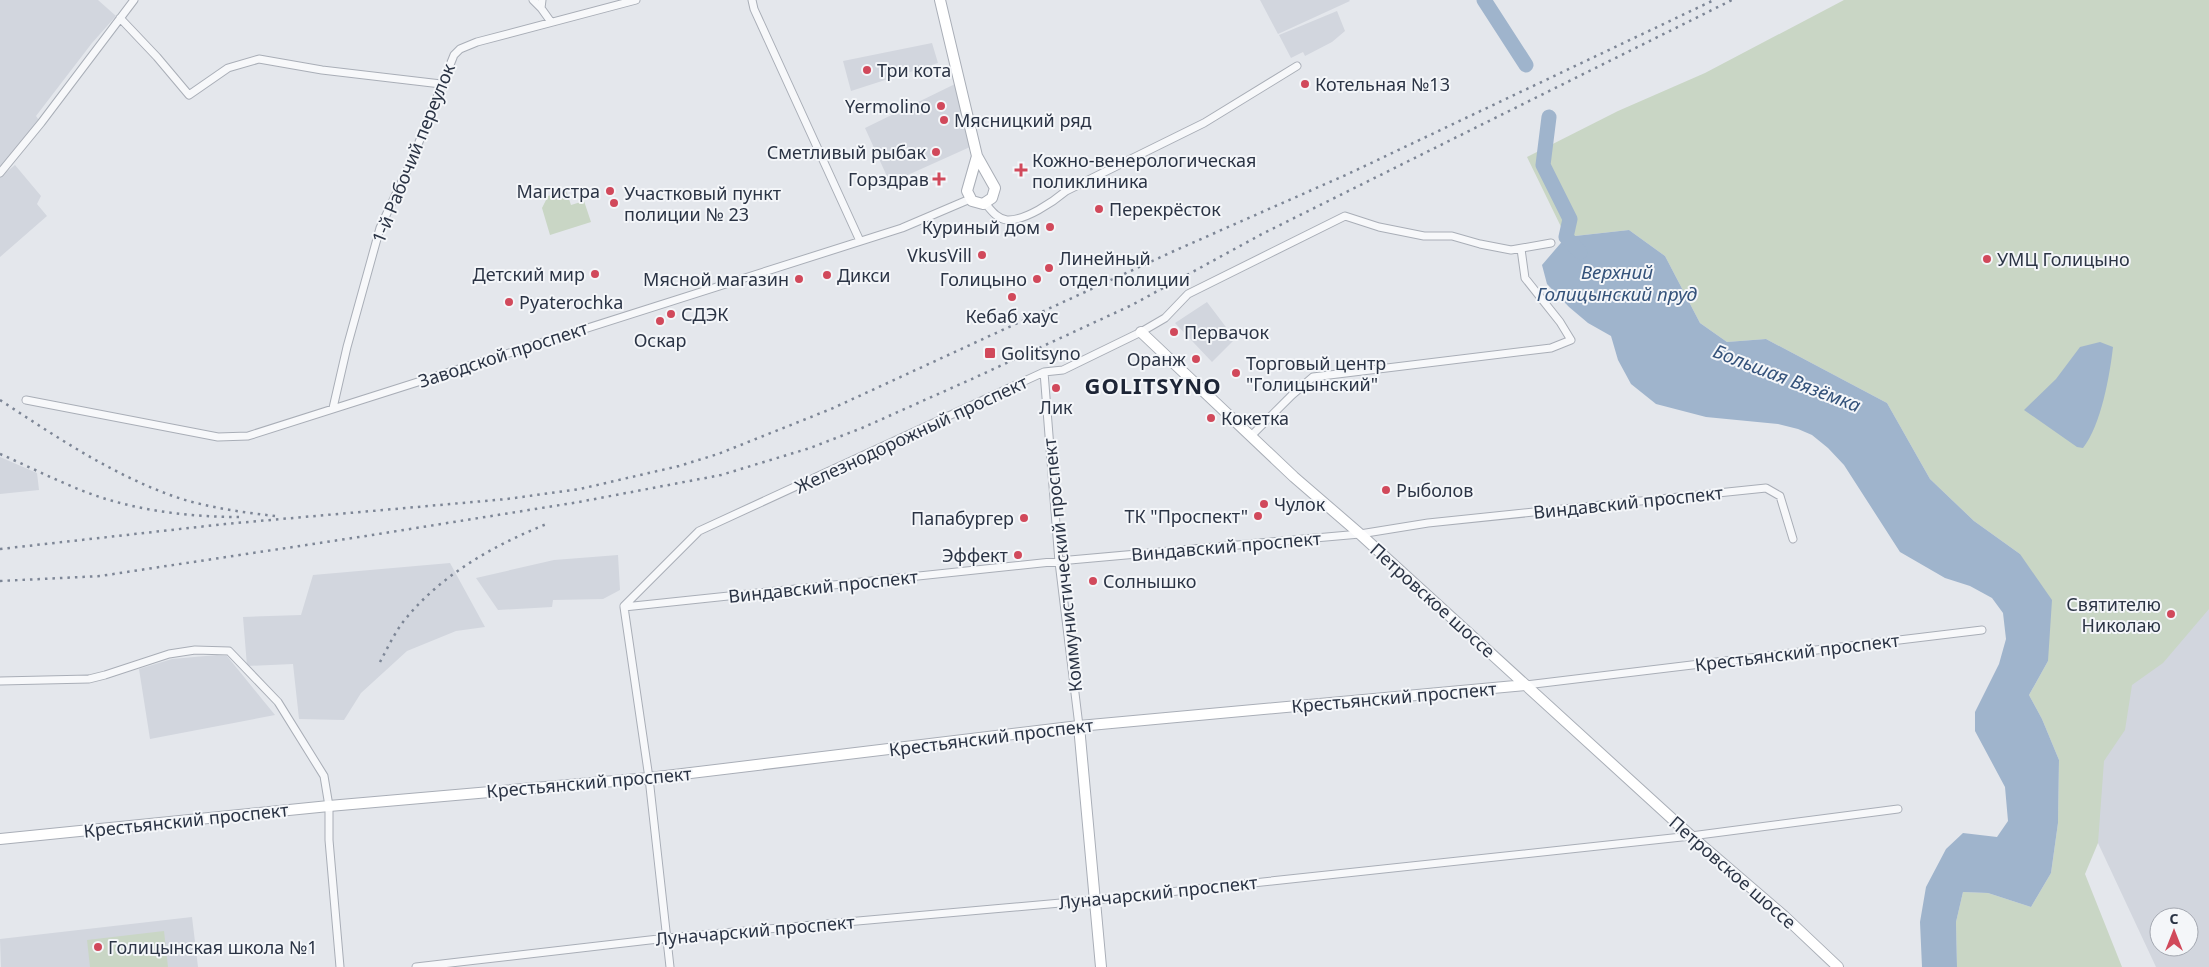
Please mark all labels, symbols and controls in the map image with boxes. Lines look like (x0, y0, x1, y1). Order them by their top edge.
place label: Три кота (877, 58, 951, 82)
street label: 1-й Рабочий переулок (366, 59, 460, 246)
marker: Три кота (861, 64, 873, 76)
place label: Котельная №13 (1315, 72, 1450, 96)
marker: Котельная №13 (1299, 78, 1311, 90)
place label: Yermolino (845, 94, 931, 118)
marker: Yermolino (935, 100, 947, 112)
place label: Мясницкий ряд (954, 108, 1092, 132)
marker: Мясницкий ряд (938, 114, 950, 126)
place label: Сметливый рыбак (767, 140, 926, 164)
marker: Сметливый рыбак (930, 146, 942, 158)
place label: Кожно-венерологическая поликлиника (1032, 148, 1256, 193)
marker: Кожно-венерологическая поликлиника (1014, 163, 1028, 177)
place label: Горздрав (848, 167, 929, 191)
marker: Горздрав (933, 173, 945, 185)
place label: Магистра (516, 179, 600, 203)
place label: Участковый пункт полиции № 23 (624, 181, 782, 226)
marker: Магистра (604, 185, 616, 197)
marker: Участковый пункт полиции № 23 (608, 197, 620, 209)
place label: Перекрёсток (1109, 197, 1221, 221)
marker: Перекрёсток (1093, 203, 1105, 215)
place label: Куриный дом (922, 215, 1040, 239)
marker: Куриный дом (1044, 221, 1056, 233)
place label: VkusVill (907, 243, 972, 267)
place label: Линейный отдел полиции (1059, 246, 1190, 291)
place label: УМЦ Голицыно (1997, 247, 2130, 271)
marker: VkusVill (976, 249, 988, 261)
marker: УМЦ Голицыно (1981, 253, 1993, 265)
water label: Верхний Голицынский пруд (1537, 259, 1698, 307)
place label: Детский мир (473, 262, 585, 286)
marker: Линейный отдел полиции (1043, 262, 1055, 274)
place label: Дикси (837, 263, 891, 287)
place label: Мясной магазин (643, 267, 789, 291)
place label: Голицыно (940, 267, 1027, 291)
marker: Детский мир (589, 268, 601, 280)
marker: Дикси (821, 269, 833, 281)
marker: Мясной магазин (793, 273, 805, 285)
marker: Голицыно (1031, 273, 1043, 285)
place label: Pyaterochka (519, 290, 623, 314)
marker: Кебаб хаус (1006, 291, 1018, 303)
marker: Pyaterochka (503, 296, 515, 308)
place label: СДЭК (681, 302, 729, 326)
place label: Кебаб хаус (965, 304, 1059, 328)
marker: СДЭК (665, 308, 677, 320)
street label: Заводской проспект (415, 315, 591, 393)
marker: Оскар (654, 315, 666, 327)
place label: Первачок (1184, 320, 1270, 344)
marker: Первачок (1168, 326, 1180, 338)
place label: Оскар (634, 328, 686, 352)
water label: Большая Вязёмка (1710, 338, 1865, 418)
place label: Golitsyno (1001, 341, 1081, 365)
marker: Golitsyno (983, 346, 997, 360)
place label: Оранж (1127, 347, 1186, 371)
place label: Торговый центр "Голицынский" (1246, 351, 1386, 396)
marker: Оранж (1190, 353, 1202, 365)
marker: Торговый центр "Голицынский" (1230, 367, 1242, 379)
street label: Железнодорожный проспект (791, 369, 1032, 499)
district label: GOLITSYNO (1084, 370, 1222, 400)
marker: Лик (1050, 382, 1062, 394)
place label: Лик (1039, 395, 1073, 419)
place label: Кокетка (1221, 406, 1289, 430)
marker: Кокетка (1205, 412, 1217, 424)
street label: Коммунистический проспект (1037, 436, 1087, 693)
place label: Рыболов (1396, 478, 1473, 502)
street label: Виндавский проспект (1532, 480, 1725, 524)
marker: Рыболов (1380, 484, 1392, 496)
place label: Чулок (1274, 492, 1326, 516)
marker: Чулок (1258, 498, 1270, 510)
place label: ТК "Проспект" (1124, 504, 1248, 528)
place label: Папабургер (911, 506, 1014, 530)
marker: ТК "Проспект" (1252, 510, 1264, 522)
marker: Папабургер (1018, 512, 1030, 524)
street label: Виндавский проспект (1130, 526, 1323, 566)
street label: Петровское шоссе (1365, 537, 1501, 663)
place label: Эффект (942, 543, 1009, 567)
marker: Эффект (1012, 549, 1024, 561)
street label: Виндавский проспект (727, 564, 920, 608)
place label: Солнышко (1103, 569, 1196, 593)
marker: Солнышко (1087, 575, 1099, 587)
place label: Святителю Николаю (2066, 592, 2161, 637)
marker: Святителю Николаю (2165, 608, 2177, 620)
street label: Крестьянский проспект (1693, 627, 1901, 676)
street label: Крестьянский проспект (1290, 676, 1498, 718)
street label: Крестьянский проспект (887, 712, 1095, 761)
street label: Крестьянский проспект (485, 761, 693, 803)
street label: Крестьянский проспект (82, 797, 290, 843)
street label: Петровское шоссе (1665, 810, 1802, 934)
street label: Луначарский проспект (1057, 870, 1259, 914)
north arrow (2149, 907, 2199, 957)
street label: Луначарский проспект (654, 909, 856, 951)
text: С (2169, 909, 2179, 928)
place label: Голицынская школа №1 (108, 935, 318, 959)
marker: Голицынская школа №1 (92, 941, 104, 953)

